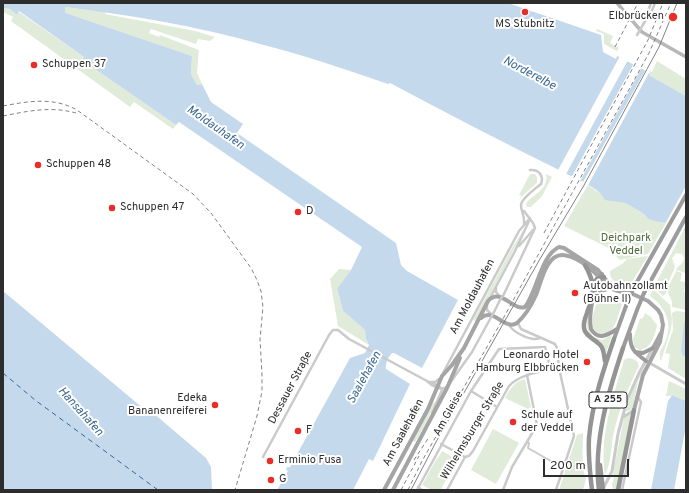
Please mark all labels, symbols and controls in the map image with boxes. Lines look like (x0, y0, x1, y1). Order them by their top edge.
marker: MS Stubnitz (520, 7, 530, 17)
place label: Elbbrücken (609, 10, 664, 24)
marker: Elbbrücken (667, 11, 679, 23)
place label: MS Stubnitz (495, 18, 555, 32)
water label: Norderelbe (500, 54, 558, 94)
place label: Schuppen 37 (42, 58, 106, 72)
marker: Schuppen 37 (29, 60, 39, 70)
water label: Moldauhafen (183, 103, 247, 153)
place label: Schuppen 48 (46, 158, 111, 172)
marker: Schuppen 48 (33, 160, 43, 170)
place label: Schuppen 47 (120, 201, 184, 215)
marker: Schuppen 47 (107, 203, 117, 213)
place label: D (306, 205, 314, 219)
marker: D (293, 207, 303, 217)
park label: Deichpark Veddel (601, 232, 651, 258)
street label: Am Moldauhafen (448, 257, 498, 337)
place label: Autobahnzollamt (Bühne II) (583, 280, 668, 306)
marker: Autobahnzollamt (Bühne II) (570, 288, 580, 298)
street label: Dessauer Straße (266, 349, 316, 427)
water label: Saalehafen (345, 349, 385, 407)
place label: Leonardo Hotel Hamburg Elbbrücken (476, 349, 579, 375)
marker: Leonardo Hotel Hamburg Elbbrücken (582, 357, 592, 367)
street label: Wilhelmsburger Straße (438, 380, 508, 482)
water label: Hansahafen (54, 385, 106, 439)
street label: Am Gleise (431, 389, 467, 439)
place label: Edeka Bananenreiferei (128, 392, 207, 418)
road number: A 255 (589, 392, 627, 408)
street label: Am Saalehafen (381, 397, 427, 469)
marker: Edeka Bananenreiferei (210, 400, 220, 410)
place label: Schule auf der Veddel (521, 409, 573, 435)
marker: Schule auf der Veddel (508, 417, 518, 427)
place label: F (306, 424, 312, 438)
marker: F (293, 426, 303, 436)
scale bar (545, 451, 631, 477)
place label: Erminio Fusa (278, 454, 341, 468)
marker: Erminio Fusa (265, 456, 275, 466)
text: 200 m (550, 458, 586, 474)
place label: G (279, 473, 287, 487)
marker: G (266, 475, 276, 485)

